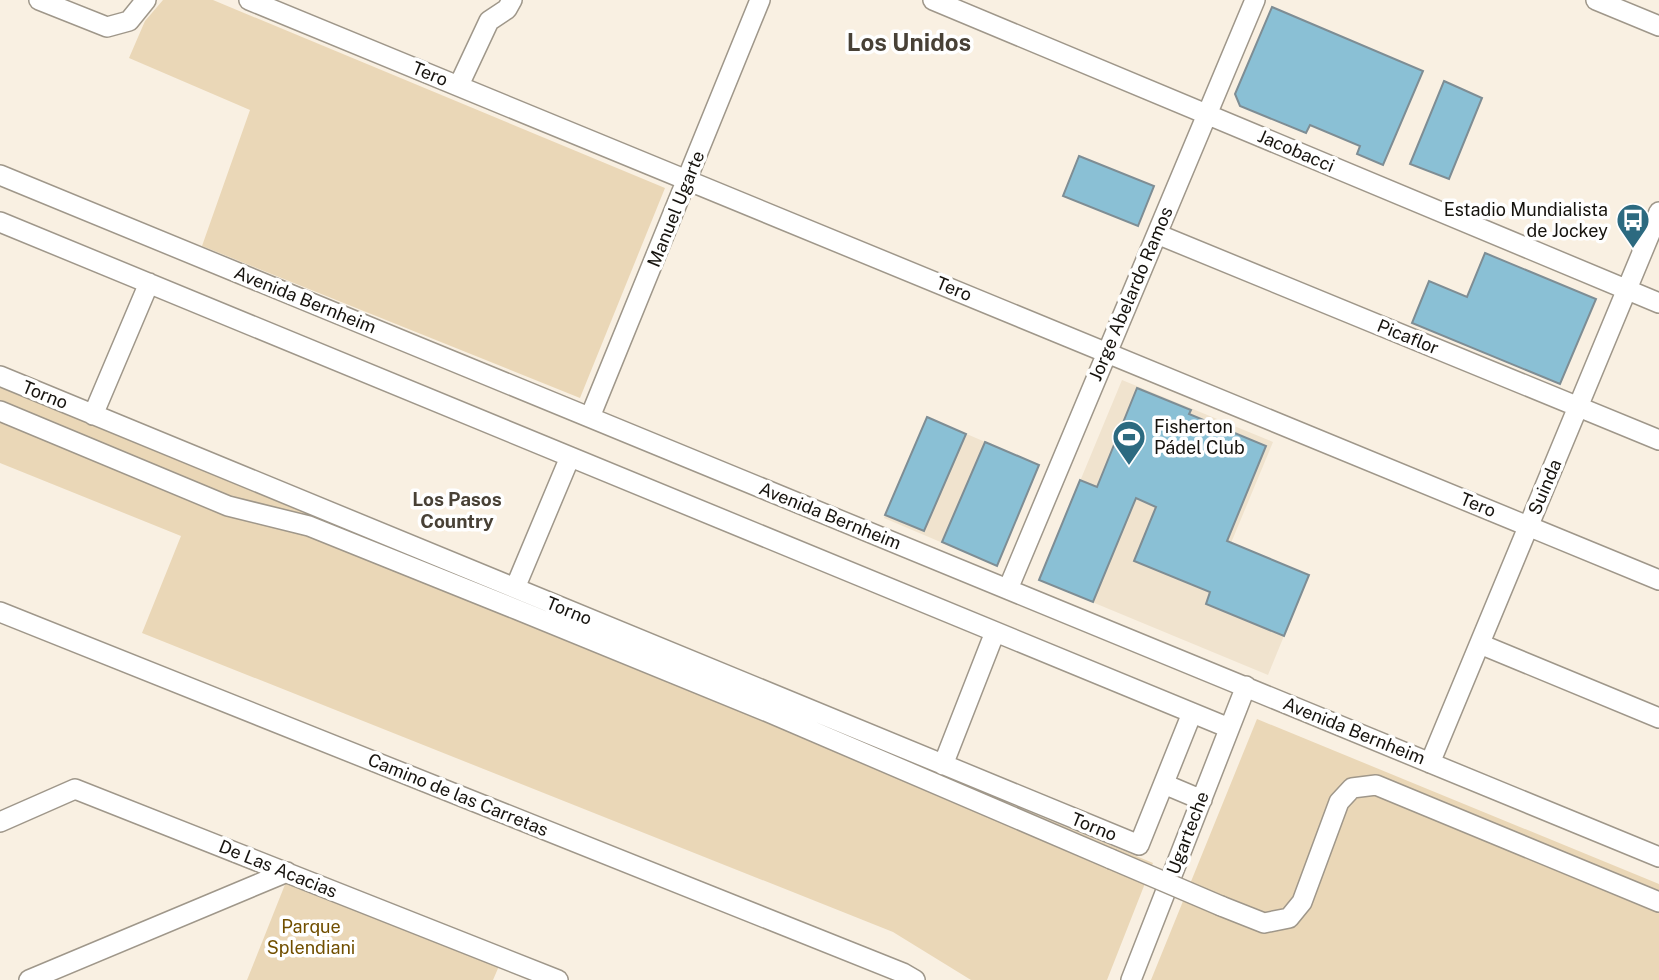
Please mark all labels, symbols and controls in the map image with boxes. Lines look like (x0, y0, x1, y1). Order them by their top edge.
district label: Los Unidos (847, 28, 971, 56)
street label: Tero (409, 57, 451, 90)
street label: Jacobacci (1255, 125, 1338, 176)
street label: Manuel Ugarte (643, 148, 708, 270)
place label: Estadio Mundialista de Jockey (1444, 199, 1608, 241)
bus stop icon: Estadio Mundialista de Jockey (1614, 201, 1652, 250)
street label: Jorge Abelardo Ramos (1084, 204, 1177, 384)
street label: Avenida Bernheim (231, 261, 379, 338)
street label: Tero (933, 272, 975, 305)
street label: Picaflor (1374, 315, 1442, 358)
street label: Torno (19, 376, 71, 413)
place label: Fisherton Pádel Club (1154, 416, 1245, 458)
sports icon: Fisherton Pádel Club (1110, 418, 1148, 467)
street label: Suinda (1523, 456, 1566, 518)
street label: Avenida Bernheim (756, 477, 904, 554)
district label: Los Pasos Country (412, 488, 502, 532)
street label: Tero (1457, 488, 1499, 521)
street label: Torno (543, 592, 595, 629)
street label: Avenida Bernheim (1280, 692, 1428, 769)
street label: Camino de las Carretas (365, 749, 551, 840)
street label: Ugarteche (1162, 788, 1213, 877)
street label: Torno (1068, 808, 1120, 845)
street label: De Las Acacias (216, 835, 340, 902)
park label: Parque Splendiani (267, 916, 355, 958)

